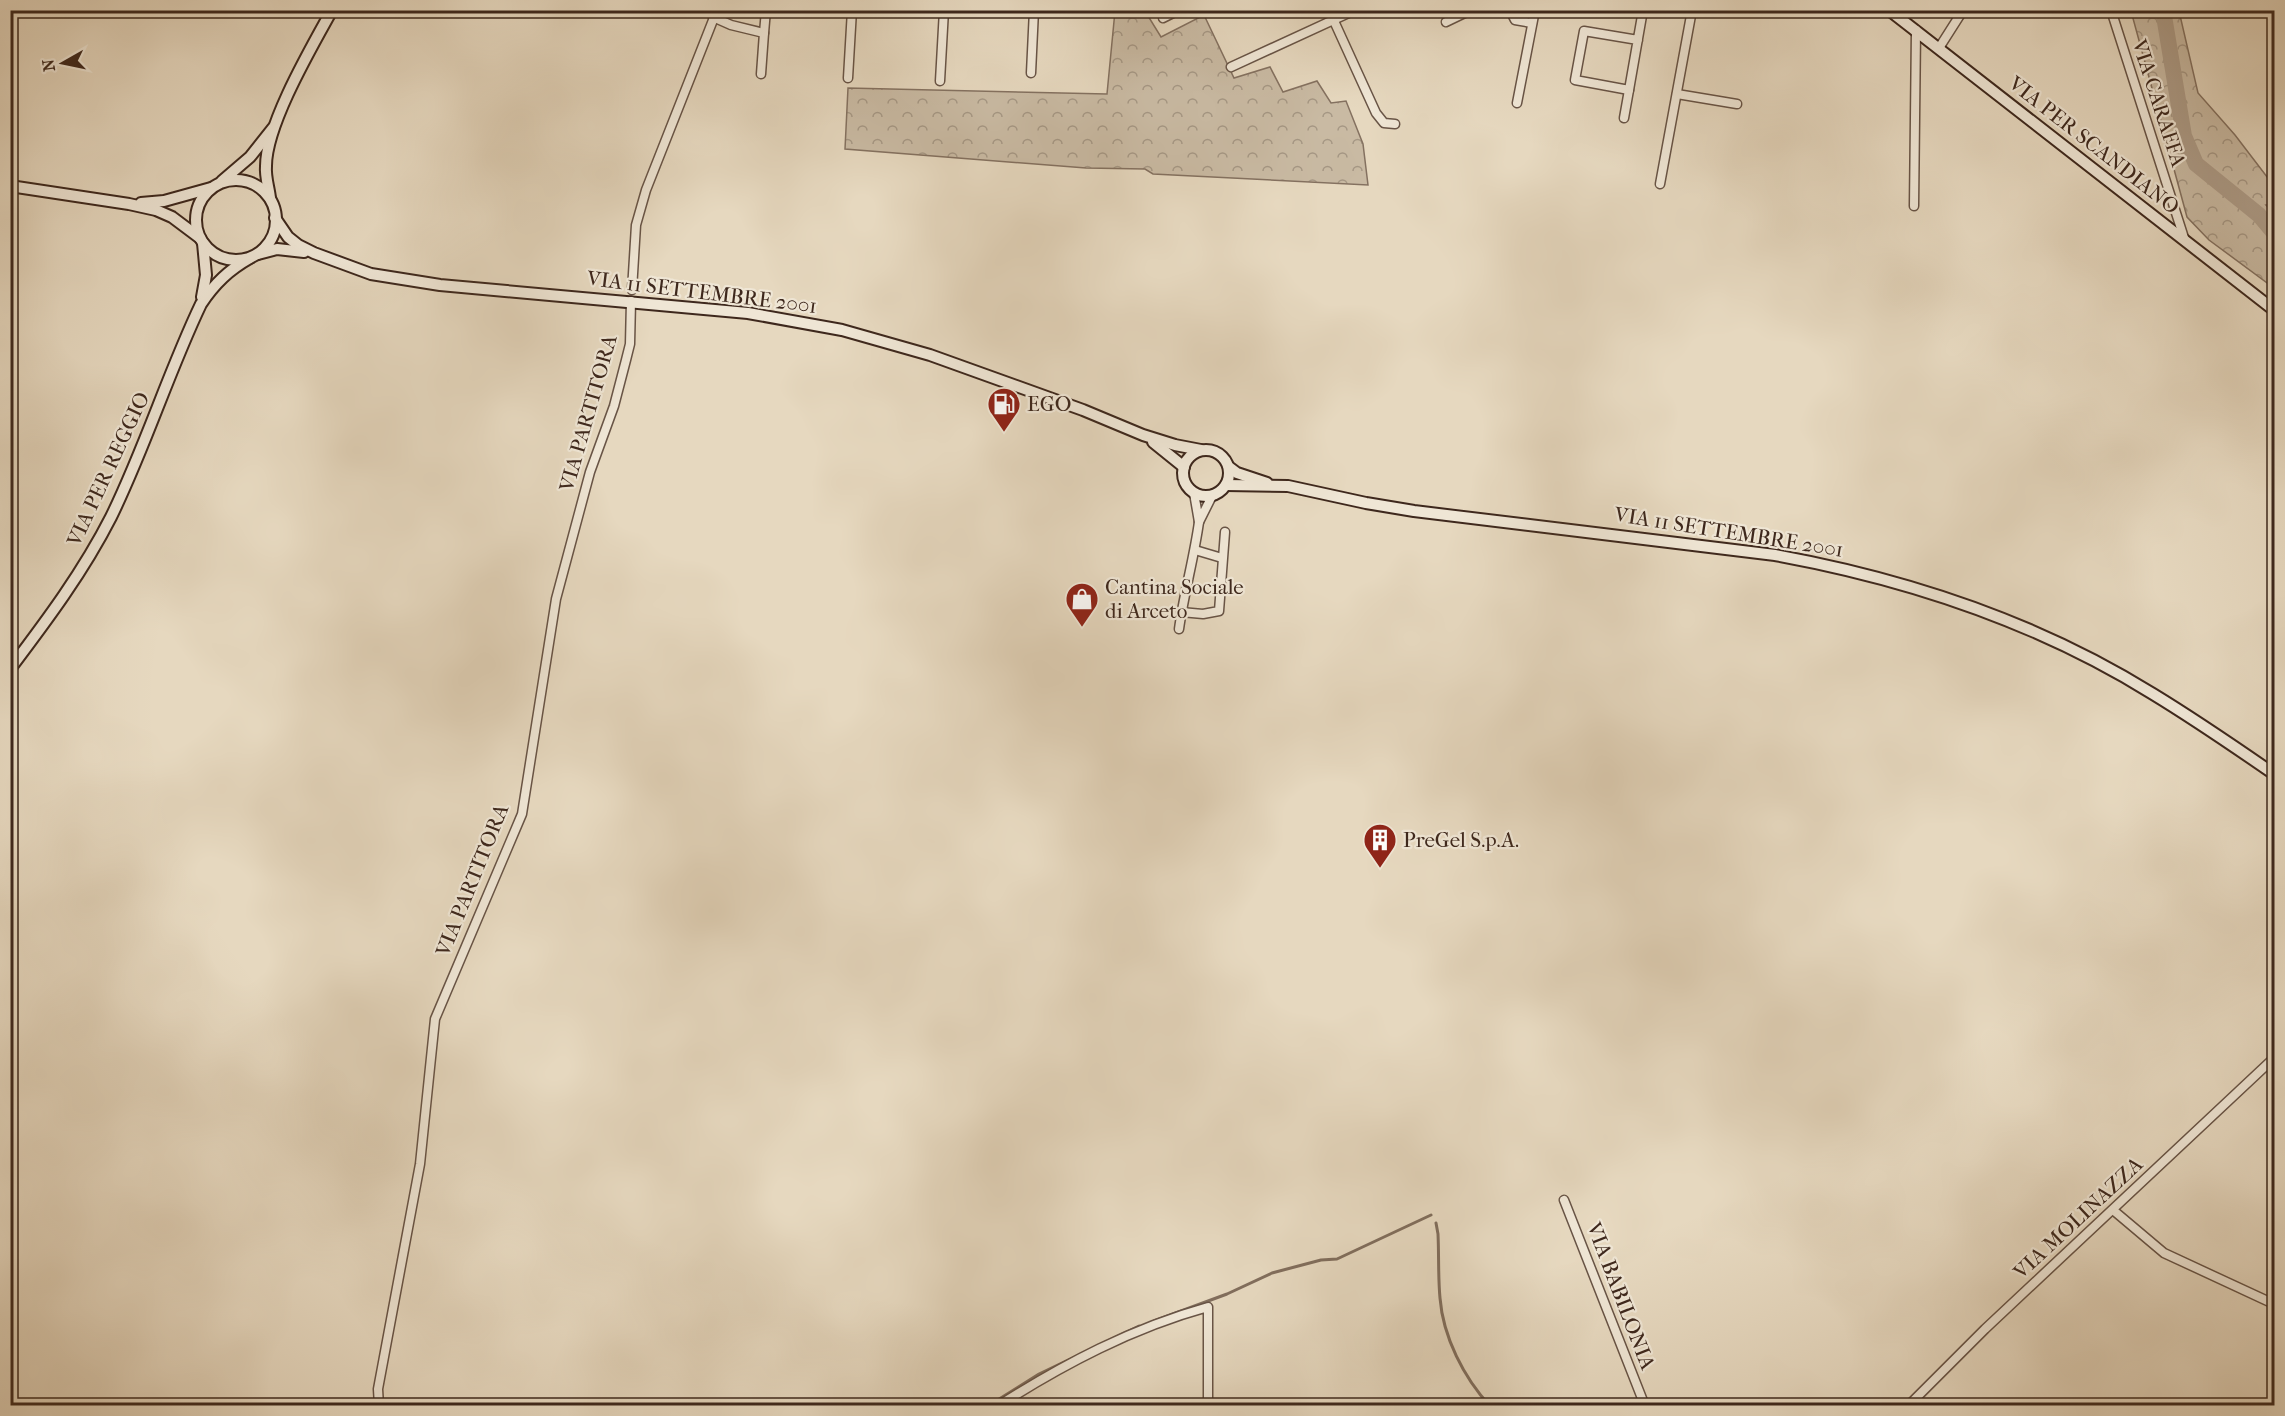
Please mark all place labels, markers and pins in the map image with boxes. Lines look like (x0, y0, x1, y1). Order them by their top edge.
fuel station icon: EGO (986, 386, 1022, 433)
place label: EGO (1027, 392, 1071, 416)
place label: Cantina Sociale di Arceto (1105, 575, 1244, 623)
shop icon: Cantina Sociale di Arceto (1064, 581, 1100, 628)
building icon: PreGel S.p.A. (1362, 822, 1398, 869)
place label: PreGel S.p.A. (1403, 828, 1519, 852)

